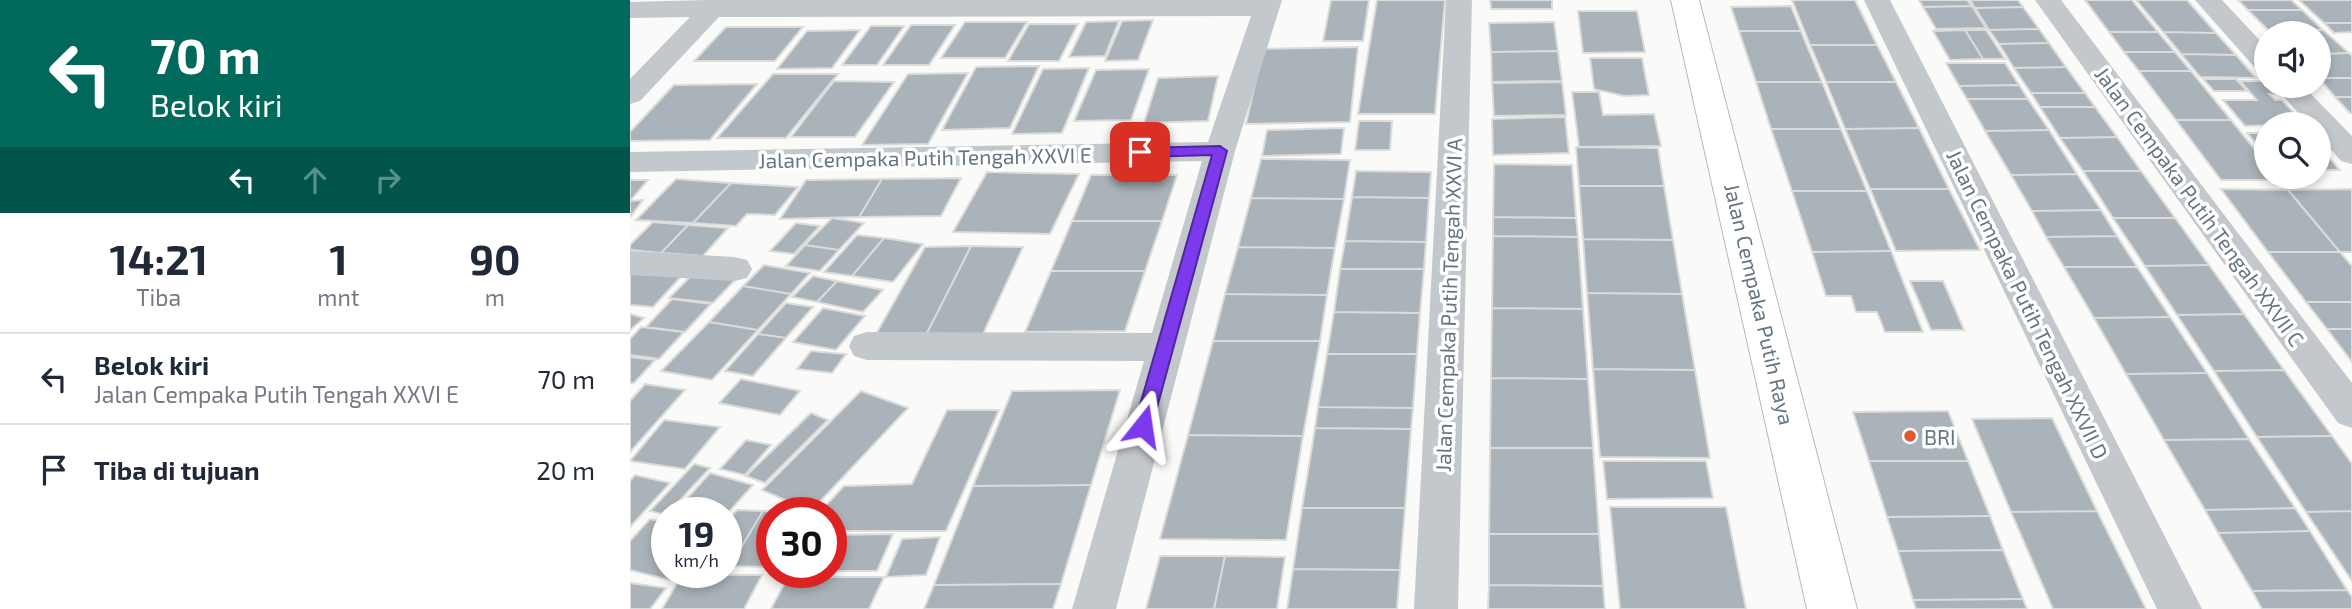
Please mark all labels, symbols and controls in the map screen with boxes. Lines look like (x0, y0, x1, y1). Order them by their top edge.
map controls (2254, 21, 2331, 189)
button: sound (2254, 21, 2331, 98)
text: 70 m (150, 25, 261, 84)
icon: left (35, 28, 126, 119)
street label: Jalan Cempaka Putih Tengah XXVII C (2090, 62, 2310, 350)
text: Belok kiri (150, 85, 283, 123)
button: search (2254, 112, 2331, 189)
pin (1110, 122, 1170, 182)
icon: arrive (1121, 133, 1159, 171)
street label: Jalan Cempaka Putih Tengah XXVI A (1430, 138, 1466, 472)
street label: Jalan Cempaka Putih Tengah XXVI E (758, 142, 1092, 172)
street label: Jalan Cempaka Putih Tengah XXVII D (1942, 145, 2114, 463)
icon: left (223, 161, 261, 199)
icon: ahead (296, 161, 334, 199)
icon: right (369, 161, 407, 199)
street label: Jalan Cempaka Putih Raya (1720, 181, 1800, 427)
text: 14:21 (110, 233, 208, 283)
text: 1 (329, 233, 348, 283)
text: 90 (469, 233, 520, 283)
text: Tiba (136, 283, 181, 311)
text: mnt (317, 283, 360, 311)
text: m (485, 283, 505, 311)
text: Belok kiri (94, 349, 209, 380)
icon: left (35, 360, 73, 398)
text: 70 m (537, 363, 595, 394)
text: Jalan Cempaka Putih Tengah XXVI E (94, 380, 459, 408)
position arrow (1106, 389, 1180, 463)
place label: BRI (1924, 424, 1956, 449)
marker: BRI (1902, 428, 1918, 444)
icon: arrive (35, 451, 73, 489)
text: Tiba di tujuan (94, 454, 260, 485)
text: 20 m (536, 454, 595, 485)
speed limit sign: 30 (756, 497, 847, 588)
text: 19 (679, 512, 714, 554)
text: km/h (674, 549, 719, 571)

